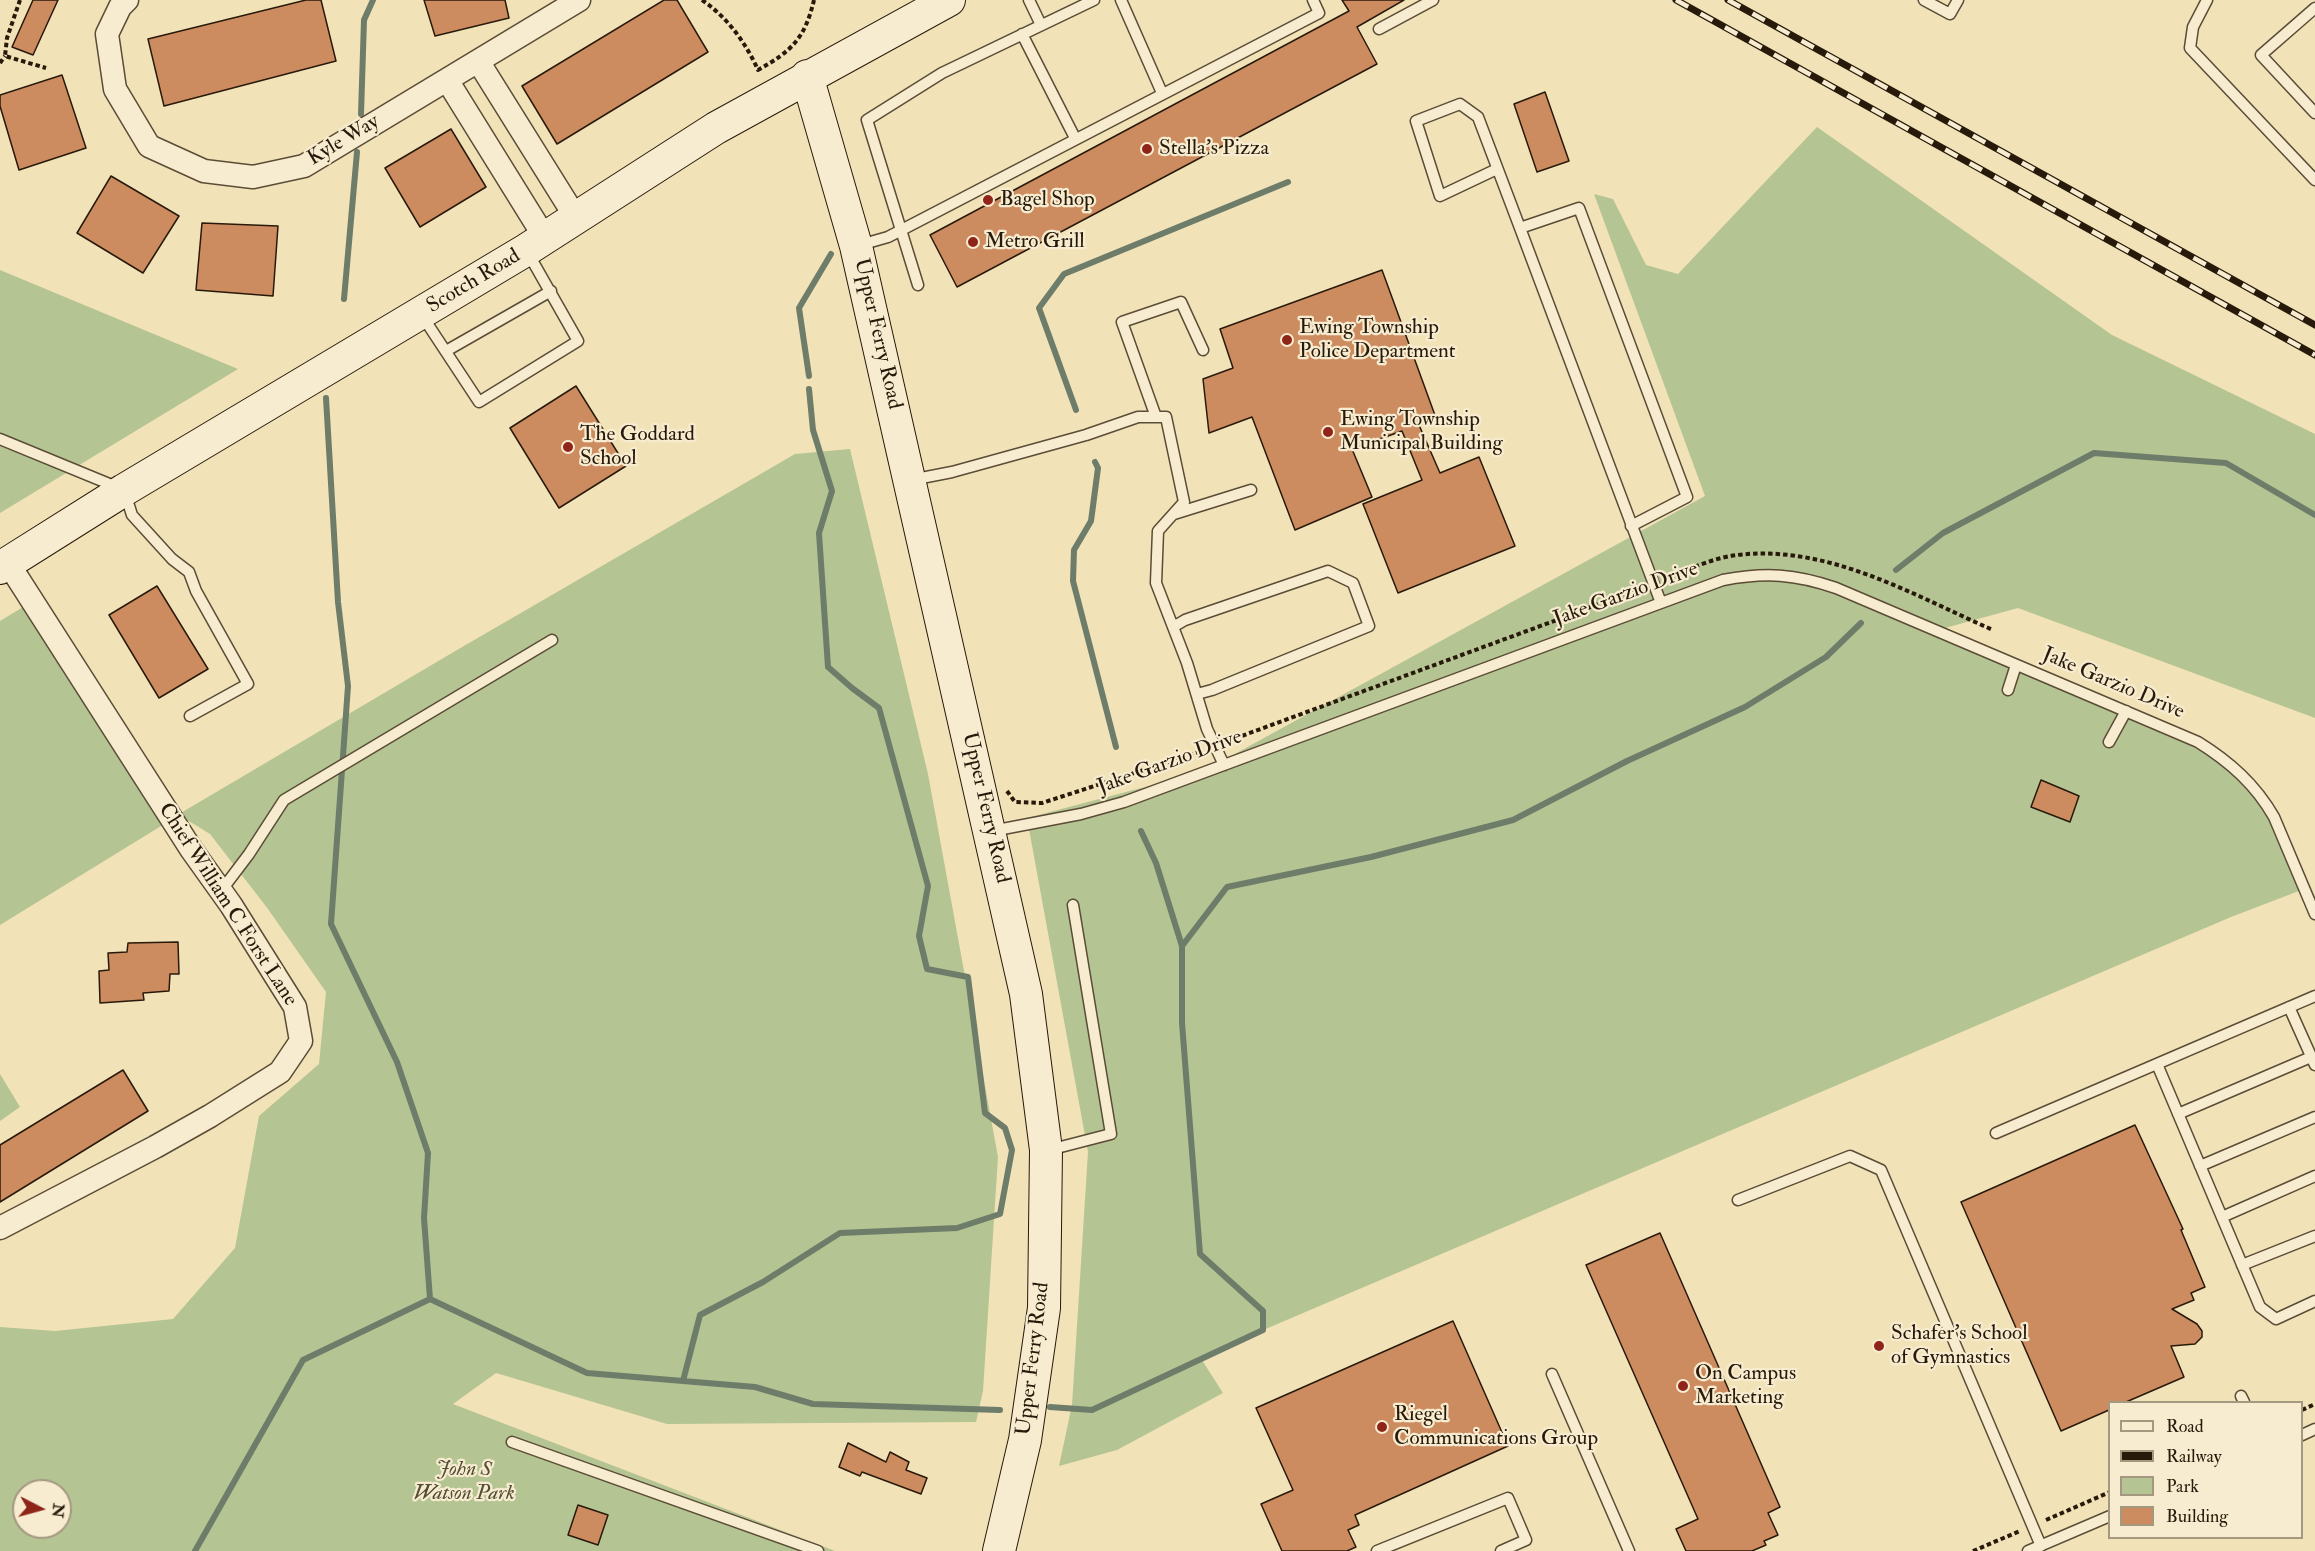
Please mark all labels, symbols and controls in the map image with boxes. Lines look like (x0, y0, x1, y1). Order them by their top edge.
street label: Kyle Way (304, 110, 384, 172)
place label: Stella's Pizza (1159, 136, 1269, 162)
marker: Stella's Pizza (1140, 142, 1154, 156)
place label: Bagel Shop (1000, 187, 1095, 213)
marker: Bagel Shop (981, 193, 995, 207)
place label: Metro Grill (985, 229, 1085, 255)
marker: Metro Grill (966, 235, 980, 249)
street label: Scotch Road (423, 244, 525, 320)
street label: Upper Ferry Road (847, 256, 907, 412)
place label: Ewing Township Police Department (1299, 315, 1456, 365)
marker: Ewing Township Police Department (1280, 333, 1294, 347)
place label: Ewing Township Municipal Building (1340, 407, 1503, 457)
place label: The Goddard School (580, 422, 695, 472)
marker: Ewing Township Municipal Building (1321, 425, 1335, 439)
marker: The Goddard School (561, 440, 575, 454)
street label: Jake Garzio Drive (1550, 557, 1702, 633)
street label: Jake Garzio Drive (2038, 643, 2188, 725)
street label: Jake Garzio Drive (1094, 725, 1246, 801)
street label: Upper Ferry Road (955, 730, 1015, 886)
street label: Chief William C Forst Lane (152, 799, 302, 1011)
street label: Upper Ferry Road (1012, 1281, 1056, 1437)
place label: Schafer's School of Gymnastics (1891, 1321, 2028, 1371)
marker: Schafer's School of Gymnastics (1872, 1339, 1886, 1353)
place label: On Campus Marketing (1695, 1361, 1796, 1411)
marker: On Campus Marketing (1676, 1379, 1690, 1393)
legend (2108, 1401, 2303, 1539)
place label: Riegel Communications Group (1394, 1402, 1598, 1452)
text: Road (2166, 1415, 2204, 1438)
marker: Riegel Communications Group (1375, 1420, 1389, 1434)
text: Railway (2166, 1445, 2222, 1468)
park label: John S Watson Park (413, 1457, 515, 1507)
text: Park (2166, 1475, 2199, 1498)
north arrow (12, 1479, 72, 1539)
text: N (47, 1502, 69, 1519)
text: Building (2166, 1505, 2228, 1528)

